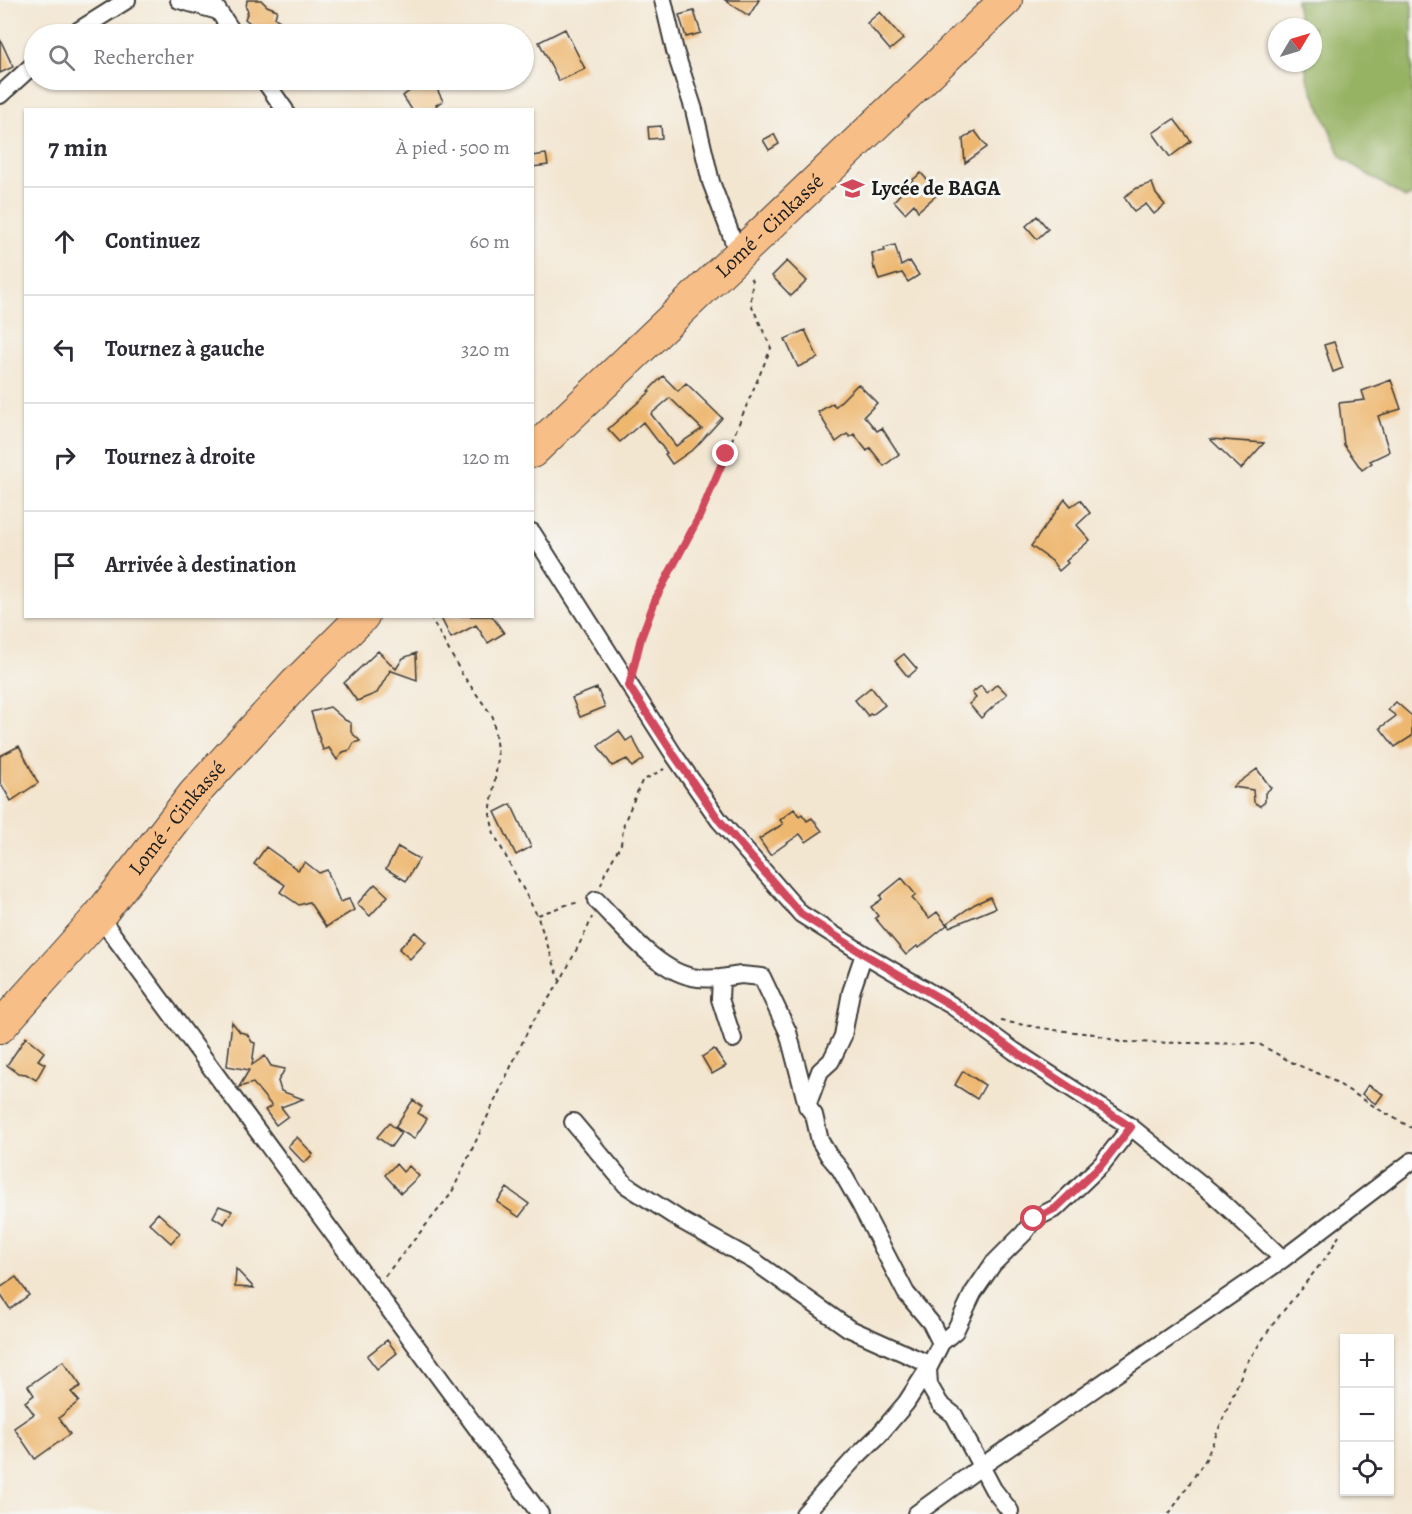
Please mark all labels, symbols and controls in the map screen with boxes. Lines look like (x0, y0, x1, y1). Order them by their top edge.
north arrow (1268, 18, 1322, 72)
search box (24, 24, 534, 90)
icon: search (45, 41, 78, 74)
text: Rechercher (93, 42, 194, 72)
text: 7 min (48, 130, 108, 165)
text: À pied · 500 m (396, 134, 510, 161)
street label: Lomé - Cinkassé (709, 167, 830, 284)
place label: Lycée de BAGA (871, 174, 1001, 202)
school or university icon: Lycée de BAGA (840, 175, 866, 201)
icon: ahead (48, 225, 81, 258)
text: Continuez (105, 226, 200, 256)
text: 60 m (470, 228, 510, 255)
icon: left (48, 333, 81, 366)
text: Tournez à gauche (105, 334, 265, 364)
text: 320 m (461, 336, 510, 363)
route end (712, 440, 738, 466)
icon: right (48, 441, 81, 474)
text: Tournez à droite (105, 442, 256, 472)
text: 120 m (462, 444, 510, 471)
icon: arrive (48, 549, 81, 582)
text: Arrivée à destination (105, 550, 296, 580)
street label: Lomé - Cinkassé (122, 755, 232, 881)
route start (1020, 1205, 1046, 1231)
map controls (1340, 1334, 1394, 1496)
button: + (1340, 1334, 1394, 1388)
button: − (1340, 1388, 1394, 1442)
button: locate (1340, 1442, 1394, 1496)

